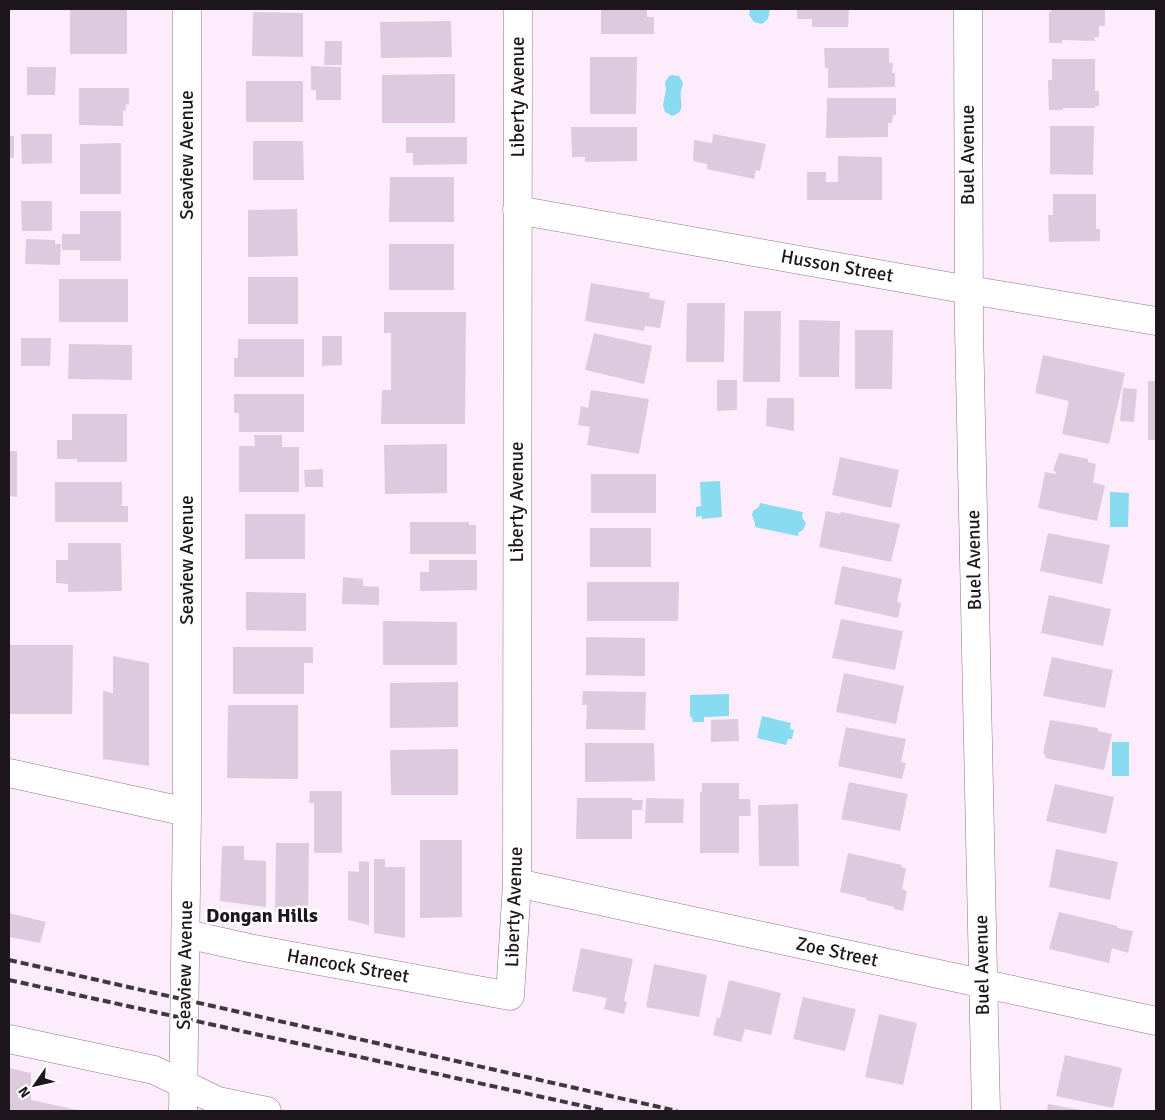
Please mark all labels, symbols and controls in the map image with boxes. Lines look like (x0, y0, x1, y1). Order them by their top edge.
street label: Liberty Avenue (506, 37, 530, 157)
street label: Seaview Avenue (175, 90, 199, 220)
street label: Buel Avenue (956, 105, 980, 205)
street label: Husson Street (779, 244, 895, 288)
street label: Liberty Avenue (505, 442, 529, 562)
street label: Seaview Avenue (175, 495, 199, 625)
street label: Buel Avenue (961, 510, 987, 610)
street label: Liberty Avenue (500, 846, 528, 968)
street label: Seaview Avenue (172, 900, 198, 1030)
district label: Dongan Hills (206, 903, 318, 928)
street label: Buel Avenue (969, 915, 995, 1015)
street label: Zoe Street (794, 932, 881, 972)
street label: Hancock Street (285, 943, 411, 989)
north arrow (10, 1060, 60, 1110)
text: N (15, 1083, 34, 1101)

